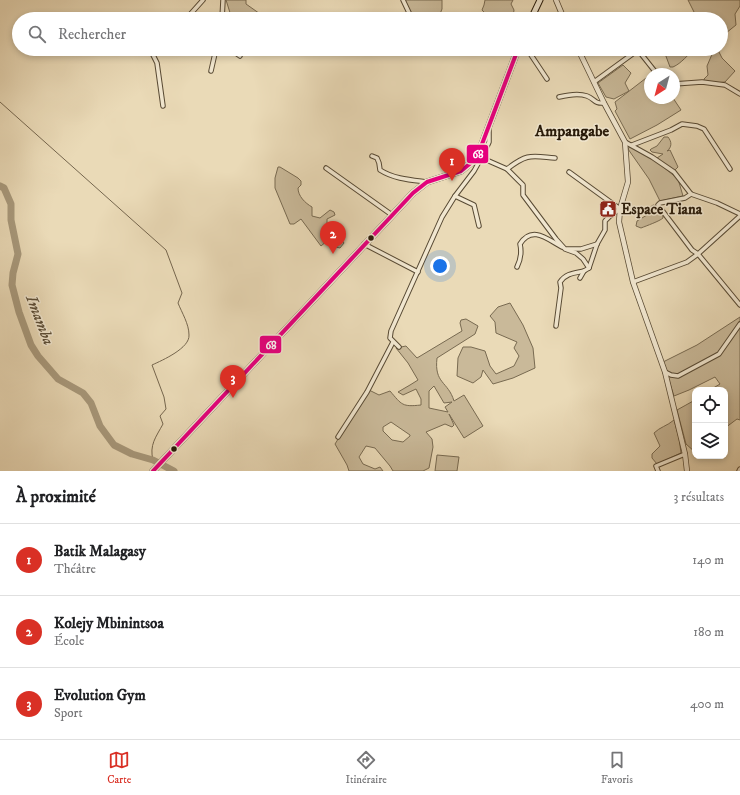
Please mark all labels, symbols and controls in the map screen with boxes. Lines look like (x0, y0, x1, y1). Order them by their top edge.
search box (12, 12, 728, 56)
icon: search (26, 23, 48, 45)
text: Rechercher (58, 25, 126, 44)
north arrow (644, 68, 680, 104)
district label: Ampangabe (534, 121, 609, 141)
line badge: 68 (466, 144, 489, 164)
pin: 1 (439, 148, 465, 181)
text: 68 (472, 148, 484, 162)
public building icon: Espace Tiana (598, 199, 618, 219)
place label: Espace Tiana (621, 200, 703, 219)
pin: 2 (320, 221, 346, 254)
unlabelled marker (366, 233, 376, 243)
your location (430, 256, 450, 276)
water label: Imamba (21, 291, 59, 348)
line badge: 68 (259, 335, 282, 354)
text: 68 (265, 339, 277, 353)
pin: 3 (220, 365, 246, 398)
map controls (692, 387, 728, 459)
button: locate (692, 387, 728, 423)
button: layers (692, 423, 728, 459)
unlabelled marker (169, 444, 179, 454)
text: À proximité (16, 486, 96, 508)
text: 3 résultats (673, 489, 724, 505)
text: Batik Malagasy (54, 542, 146, 561)
text: 1 (27, 552, 31, 568)
text: 140 m (692, 552, 724, 568)
text: Théâtre (54, 561, 96, 577)
text: Kolejy Mbinintsoa (54, 614, 164, 633)
text: 2 (26, 624, 32, 640)
text: 180 m (693, 624, 724, 640)
text: École (54, 633, 84, 649)
text: Evolution Gym (54, 686, 146, 705)
text: 3 (27, 696, 31, 712)
text: 400 m (690, 696, 724, 712)
text: Sport (54, 705, 83, 721)
tab: Carte (107, 749, 131, 787)
tab: Itinéraire (346, 749, 387, 787)
tab: Favoris (601, 749, 633, 787)

